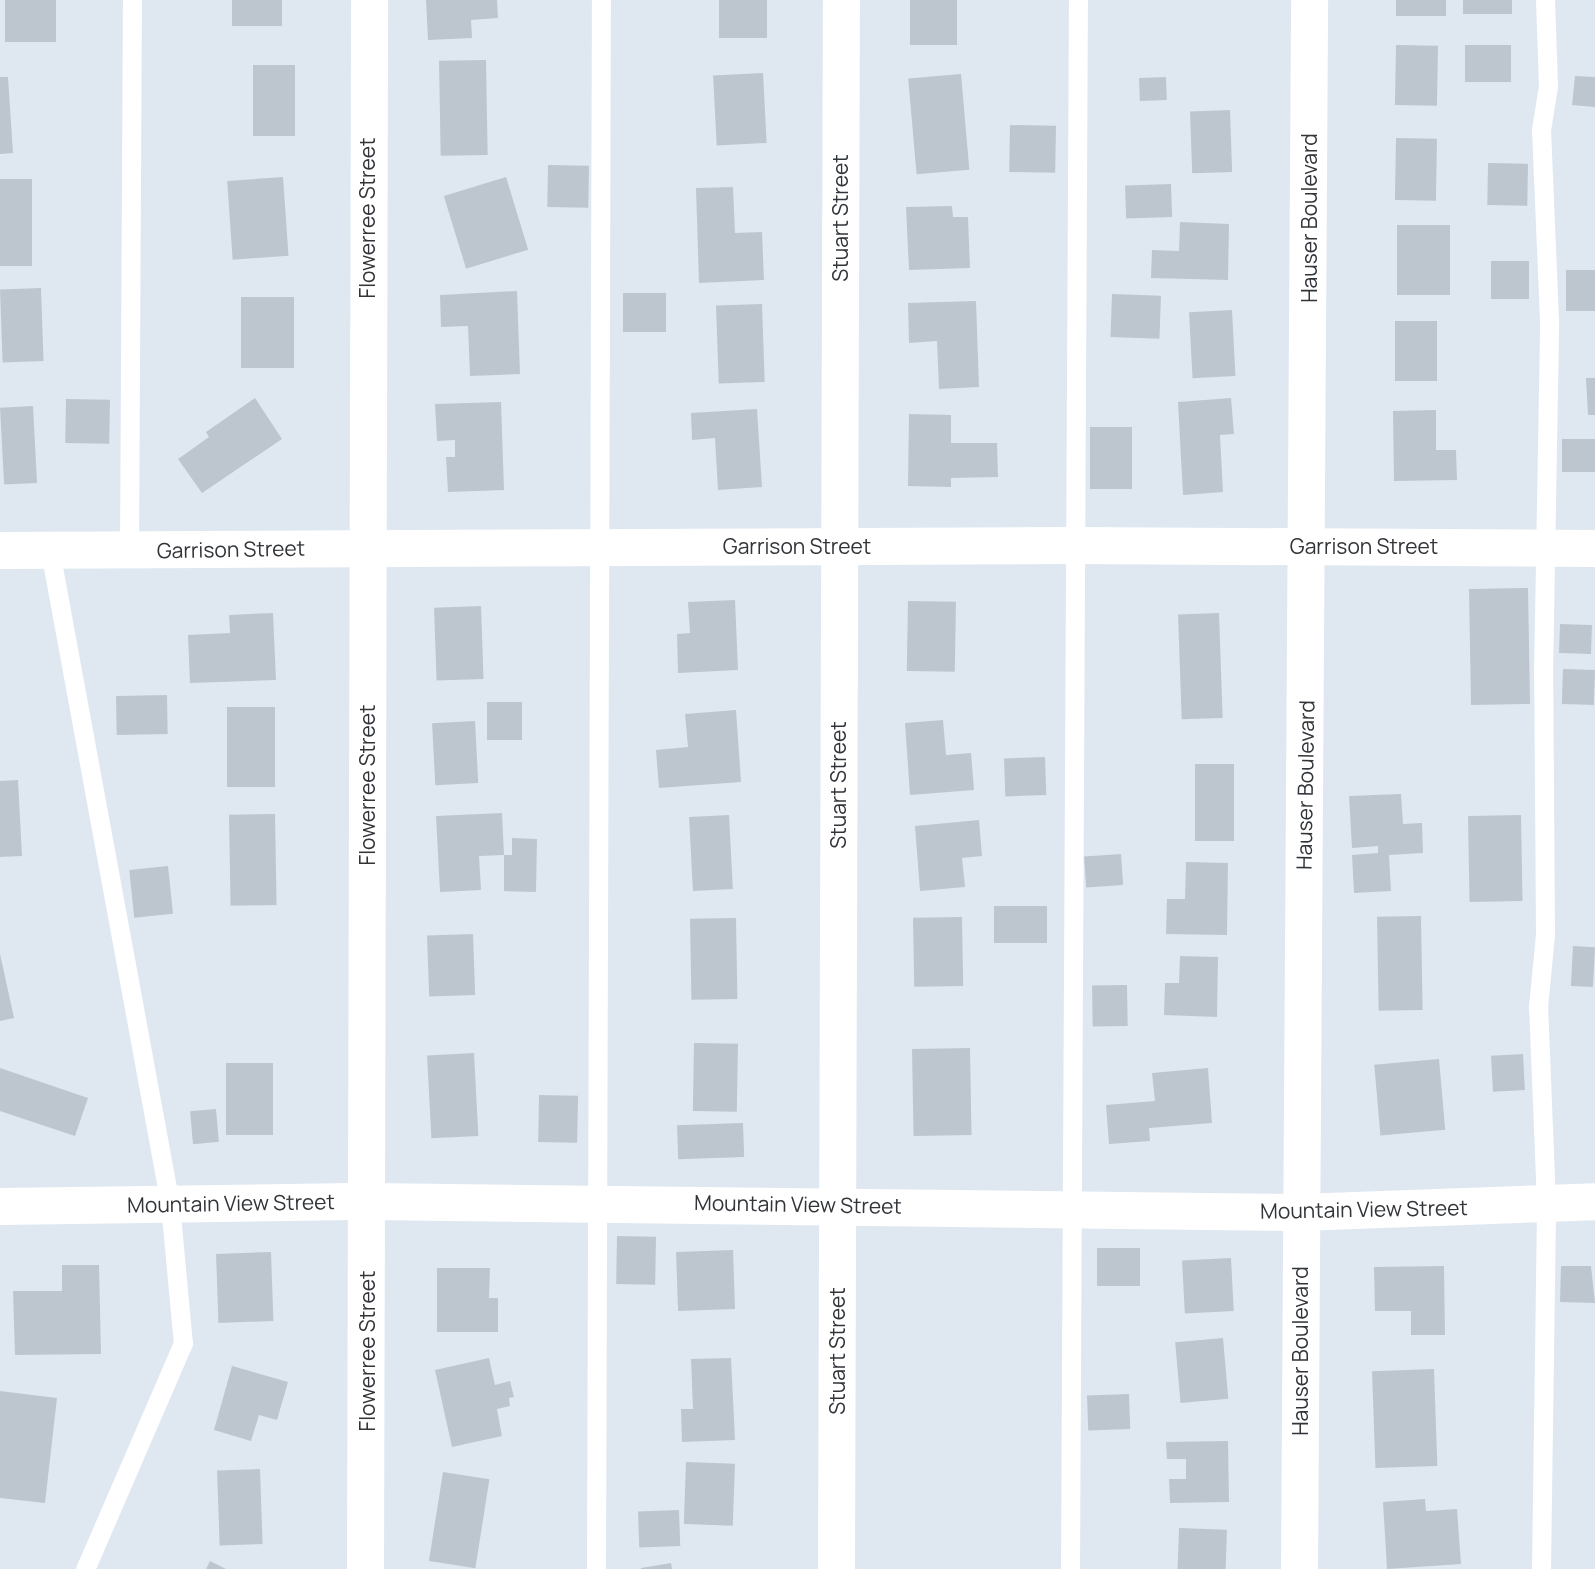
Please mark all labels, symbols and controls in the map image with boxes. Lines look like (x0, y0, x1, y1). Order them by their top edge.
street label: Hauser Boulevard (1296, 133, 1322, 303)
street label: Flowerree Street (354, 138, 380, 298)
street label: Stuart Street (827, 154, 853, 282)
street label: Garrison Street (723, 533, 871, 559)
street label: Garrison Street (1290, 533, 1438, 559)
street label: Garrison Street (157, 535, 305, 563)
street label: Hauser Boulevard (1291, 700, 1319, 870)
street label: Flowerree Street (354, 705, 380, 865)
street label: Stuart Street (825, 721, 851, 849)
street label: Mountain View Street (127, 1189, 335, 1217)
street label: Mountain View Street (694, 1190, 902, 1218)
street label: Mountain View Street (1260, 1195, 1468, 1223)
street label: Hauser Boulevard (1287, 1266, 1313, 1436)
street label: Flowerree Street (354, 1271, 380, 1431)
street label: Stuart Street (824, 1287, 850, 1415)

